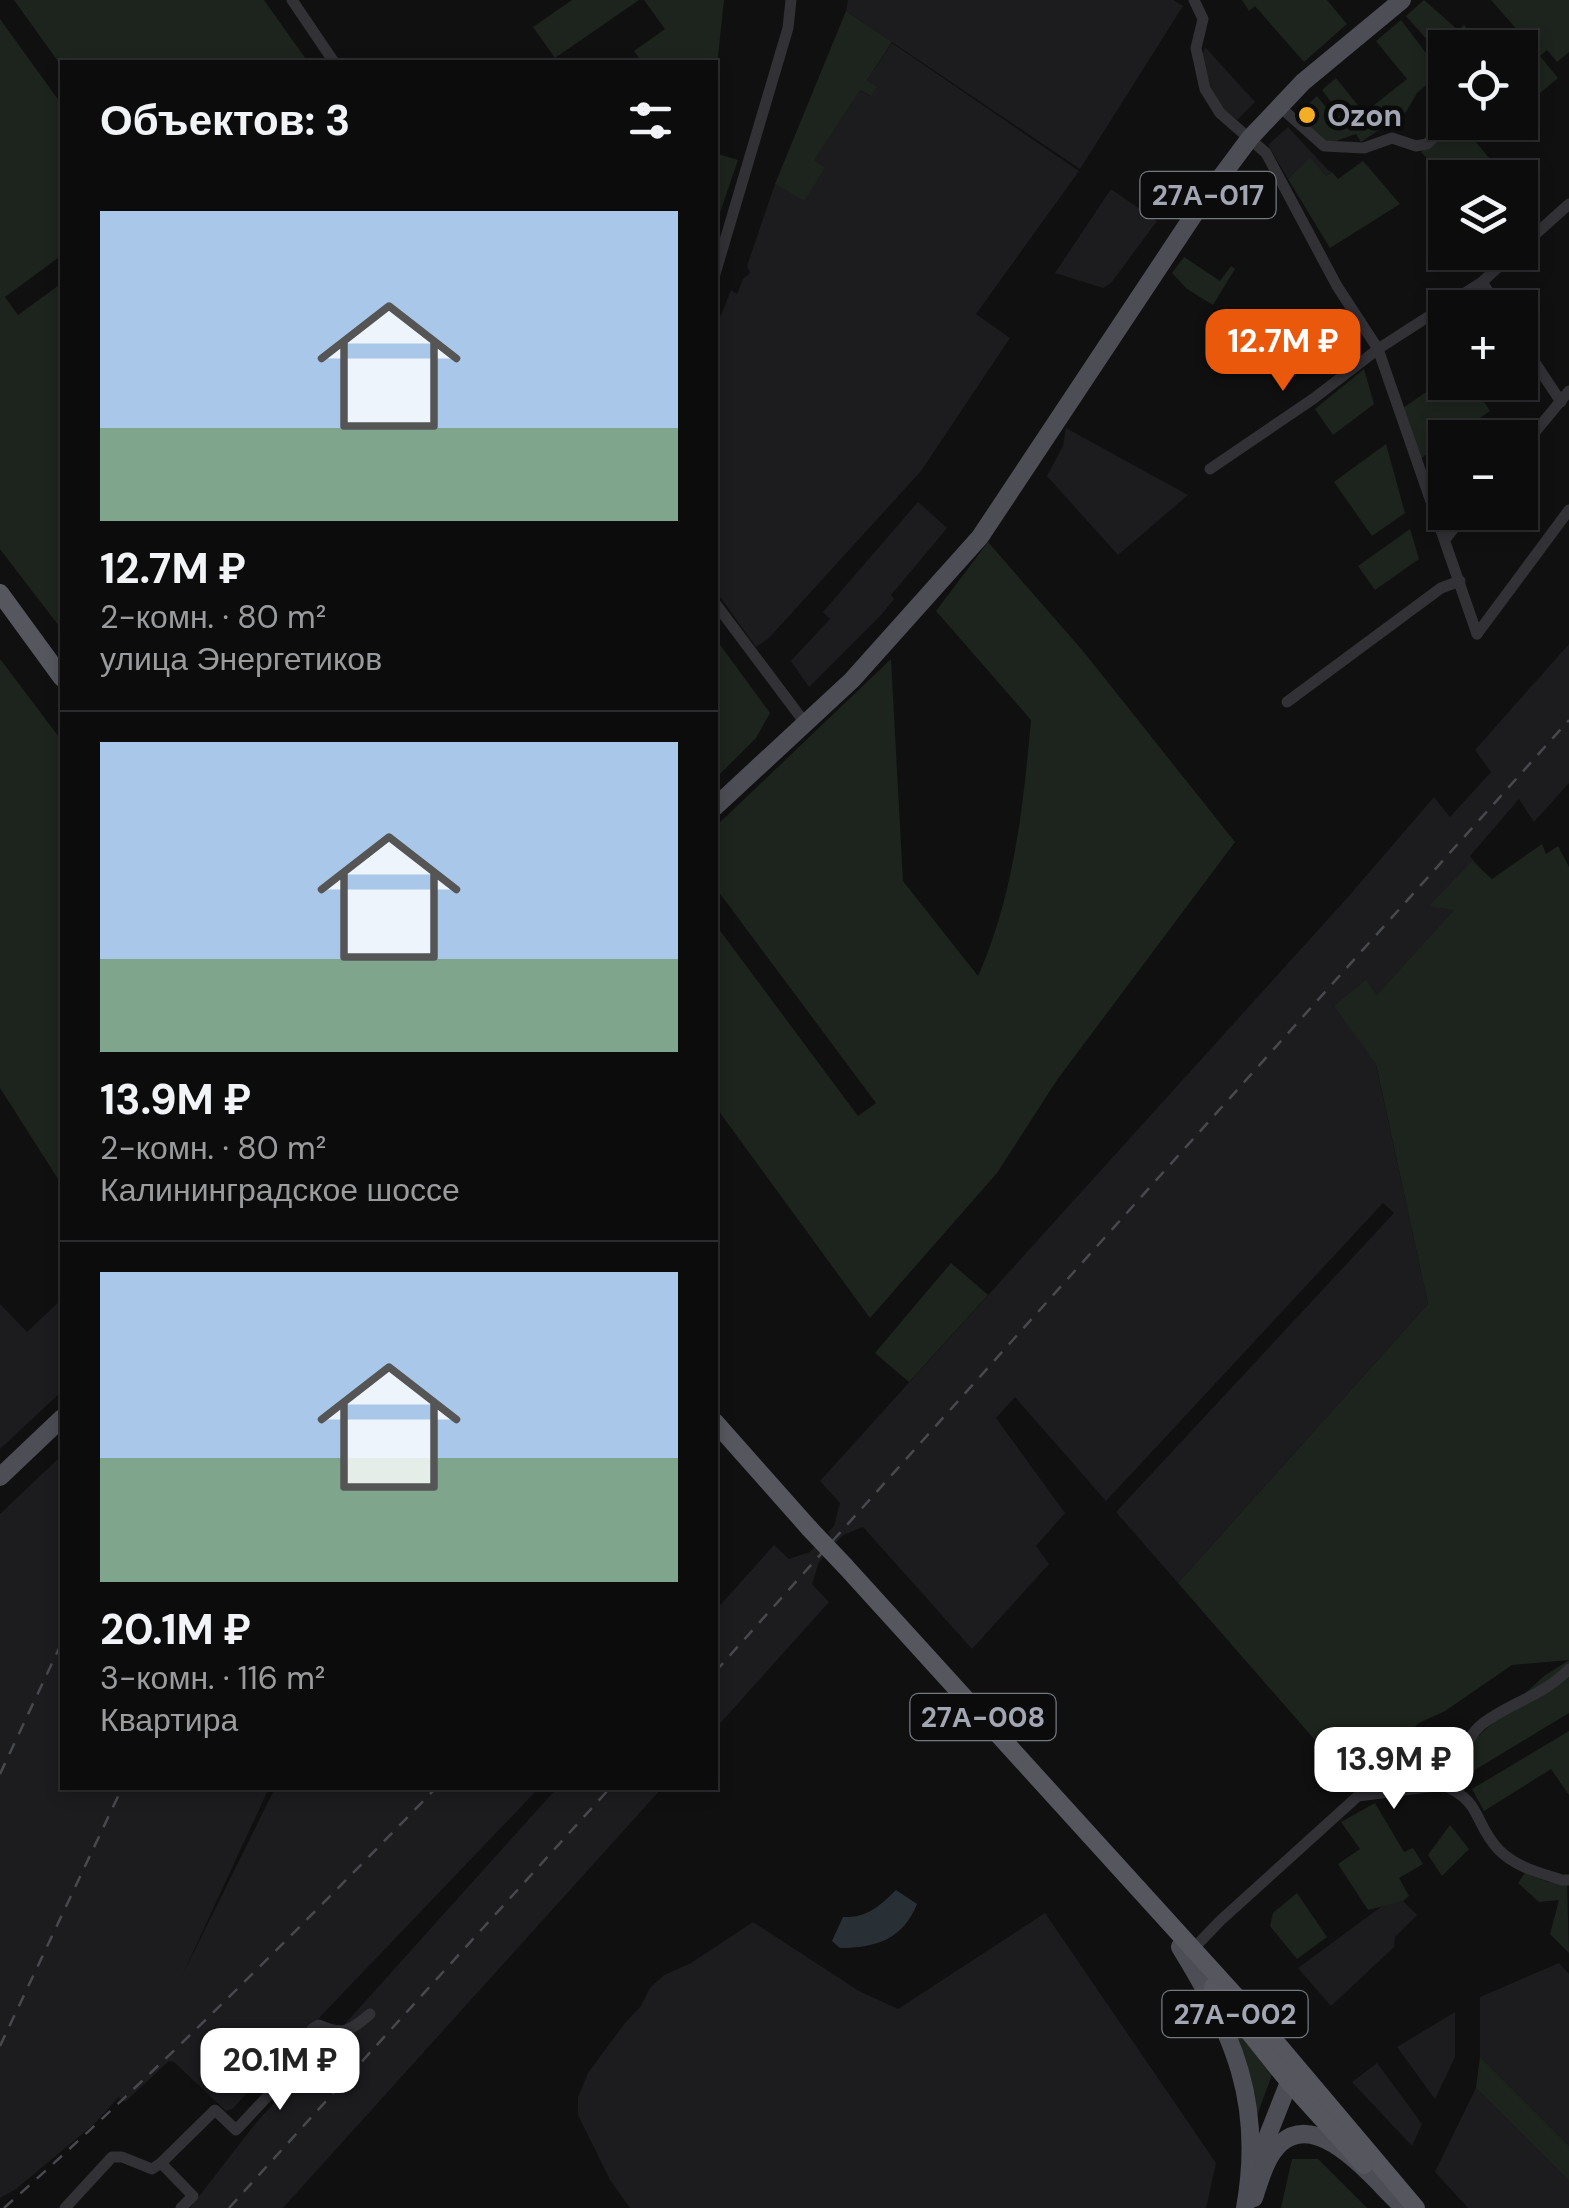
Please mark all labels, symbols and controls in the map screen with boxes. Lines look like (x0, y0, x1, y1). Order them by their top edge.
map controls (1428, 30, 1538, 530)
button: locate (1428, 30, 1538, 140)
text: Объектов: 3 (100, 93, 350, 148)
icon: filters (623, 93, 678, 148)
place label: Ozon (1327, 96, 1402, 135)
marker: Ozon (1296, 104, 1318, 126)
button: layers (1428, 160, 1538, 270)
road number: 27А-017 (1140, 172, 1276, 218)
icon: home (299, 276, 479, 456)
button: + (1428, 290, 1538, 400)
pin: 12.7M ₽ (1191, 309, 1375, 394)
text: 12.7M ₽ (1227, 320, 1339, 362)
button: − (1428, 420, 1538, 530)
text: 12.7M ₽ (100, 541, 246, 596)
text: 2-комн. · 80 m² (100, 596, 326, 638)
text: улица Энергетиков (100, 638, 382, 680)
icon: home (299, 807, 479, 987)
text: 13.9M ₽ (100, 1072, 251, 1127)
text: 2-комн. · 80 m² (100, 1127, 326, 1169)
text: Калининградское шоссе (100, 1169, 460, 1211)
icon: home (299, 1337, 479, 1517)
text: 20.1M ₽ (100, 1602, 251, 1657)
text: 3-комн. · 116 m² (100, 1657, 325, 1699)
road number: 27А-008 (910, 1694, 1056, 1740)
text: Квартира (100, 1699, 238, 1741)
pin: 13.9M ₽ (1302, 1727, 1486, 1812)
text: 13.9M ₽ (1336, 1738, 1452, 1780)
road number: 27А-002 (1162, 1991, 1308, 2037)
pin: 20.1M ₽ (188, 2028, 372, 2113)
text: 20.1M ₽ (222, 2039, 338, 2081)

